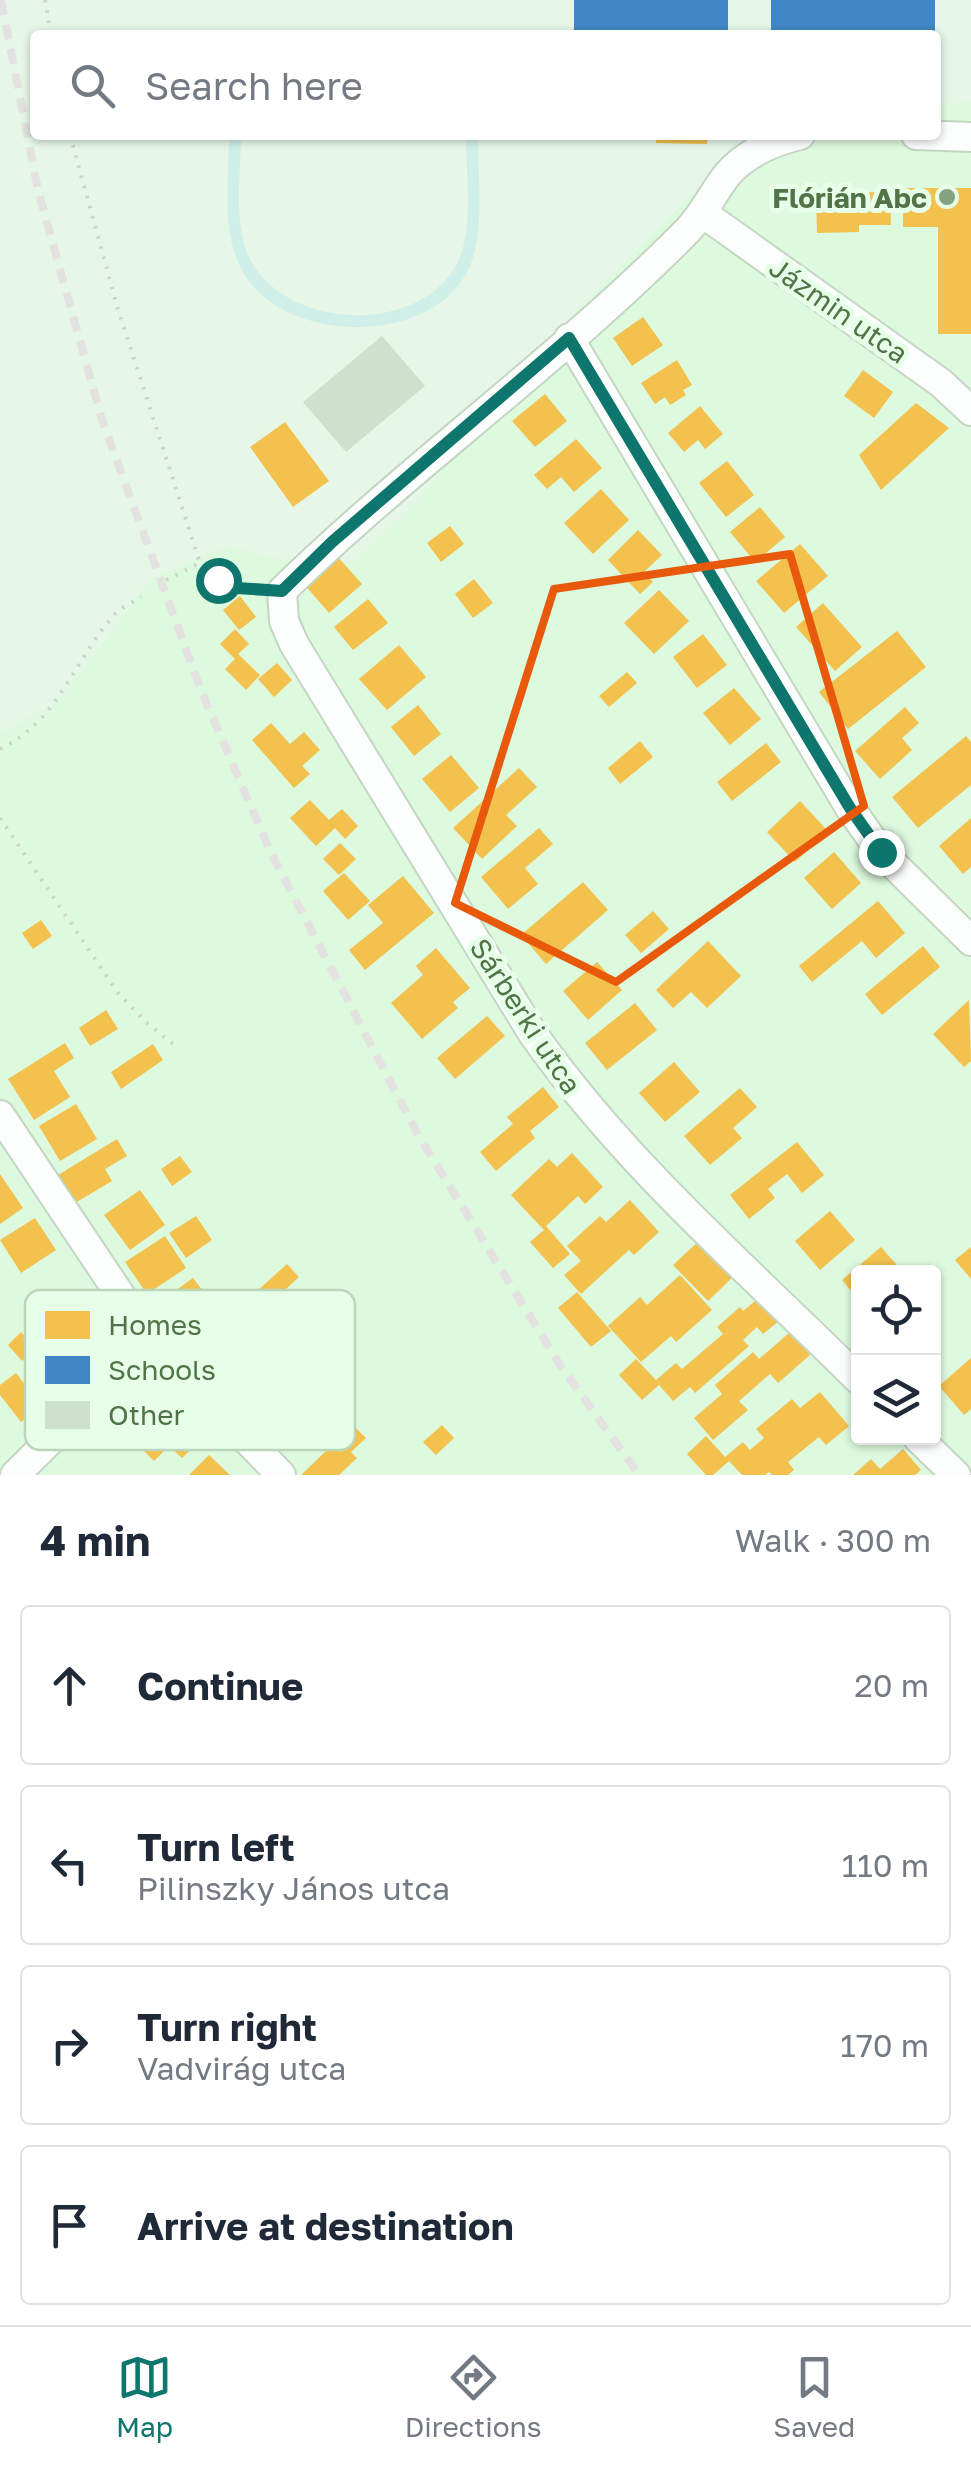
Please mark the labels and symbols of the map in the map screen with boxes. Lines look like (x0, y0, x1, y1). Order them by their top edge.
place label: Flórián Abc (772, 181, 927, 214)
marker: Flórián Abc (936, 186, 958, 208)
street label: Jázmin utca (763, 250, 915, 370)
route start (196, 558, 242, 604)
route end (859, 830, 905, 876)
street label: Sárberki utca (464, 932, 588, 1100)
legend (25, 1290, 355, 1450)
text: Homes (108, 1308, 202, 1341)
text: Schools (108, 1353, 216, 1386)
text: Other (108, 1398, 184, 1431)

